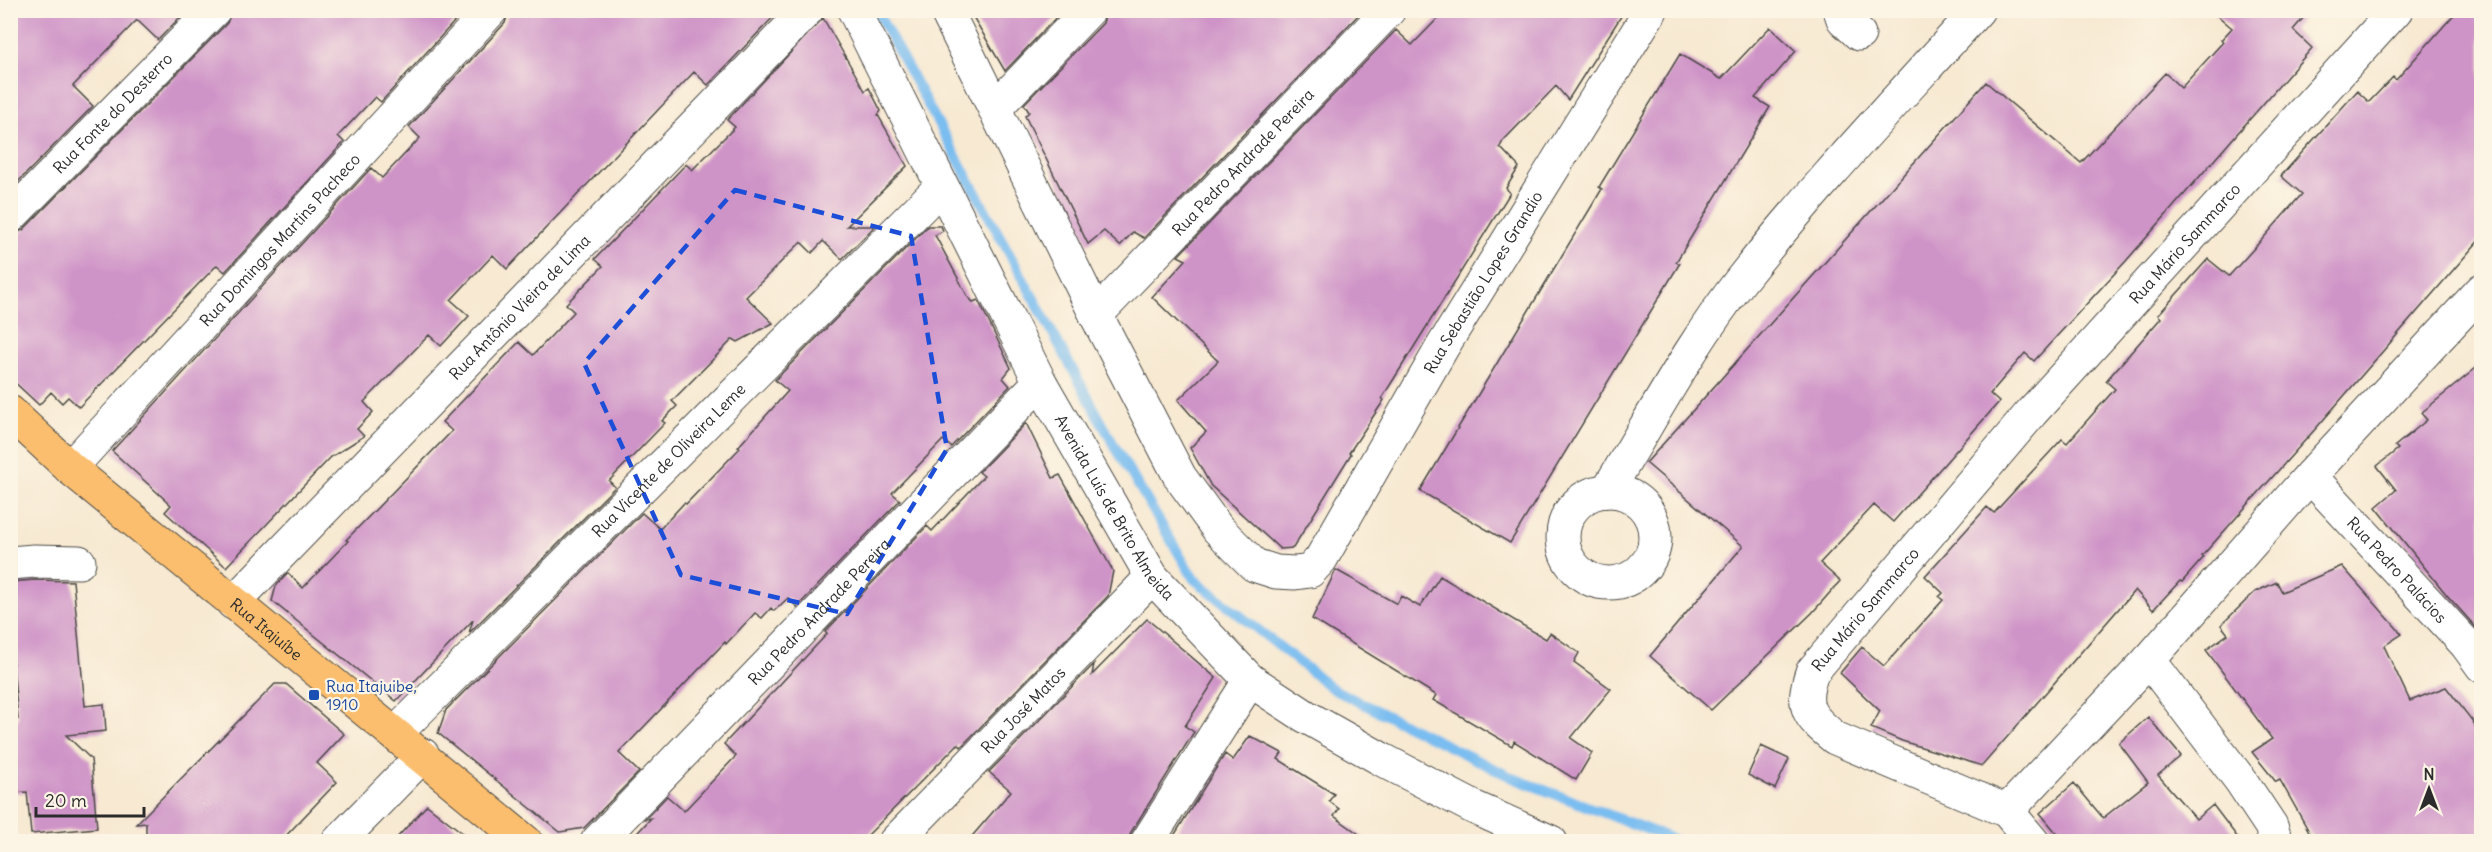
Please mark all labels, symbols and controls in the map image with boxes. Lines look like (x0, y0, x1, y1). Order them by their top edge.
street label: Rua Fonte do Desterro (49, 48, 176, 178)
street label: Rua Pedro Andrade Pereira (1168, 84, 1318, 240)
street label: Rua Domingos Martins Pacheco (195, 149, 364, 330)
street label: Rua Mário Sammarco (2125, 179, 2244, 308)
street label: Rua Sebastião Lopes Grandio (1419, 187, 1547, 377)
street label: Rua Antônio Vieira de Lima (445, 230, 594, 384)
street label: Rua Vicente de Oliveira Leme (587, 379, 749, 541)
street label: Avenida Luís de Brito Almeida (1051, 411, 1179, 604)
street label: Rua Pedro Palácios (2343, 513, 2451, 627)
street label: Rua Pedro Andrade Pereira (744, 534, 894, 689)
street label: Rua Mário Sammarco (1807, 543, 1923, 675)
street label: Rua Itajuíbe (226, 594, 306, 664)
street label: Rua José Matos (977, 662, 1070, 757)
place label: Rua Itajuibe, 1910 (326, 676, 417, 714)
marker: Rua Itajuibe, 1910 (307, 688, 321, 702)
north arrow (2399, 759, 2459, 819)
text: N (2423, 764, 2435, 784)
scale bar (36, 780, 144, 818)
text: 20 m (45, 789, 87, 812)

